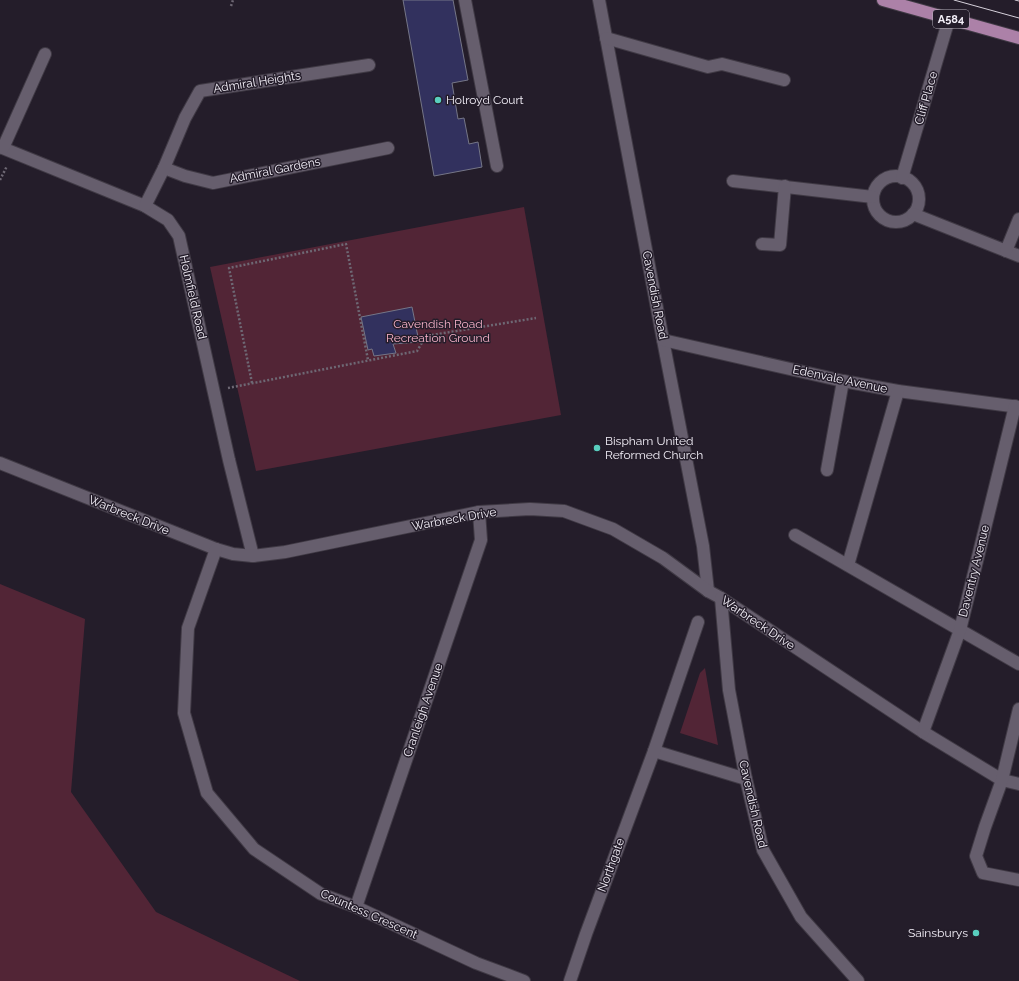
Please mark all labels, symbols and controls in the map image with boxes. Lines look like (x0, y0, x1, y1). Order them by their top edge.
road number: A584 (933, 10, 969, 28)
street label: Admiral Heights (212, 68, 302, 96)
street label: Cliff Place (912, 70, 940, 126)
place label: Holroyd Court (446, 93, 524, 107)
marker: Holroyd Court (433, 95, 443, 105)
street label: Admiral Gardens (228, 154, 322, 186)
street label: Cavendish Road (640, 250, 670, 340)
street label: Holmfield Road (177, 254, 209, 340)
park label: Cavendish Road Recreation Ground (386, 317, 490, 345)
street label: Edenvale Avenue (791, 362, 889, 396)
place label: Bispham United Reformed Church (605, 434, 703, 462)
marker: Bispham United Reformed Church (592, 443, 602, 453)
street label: Warbreck Drive (87, 492, 171, 538)
street label: Warbreck Drive (411, 505, 497, 533)
street label: Daventry Avenue (956, 524, 992, 618)
street label: Warbreck Drive (719, 593, 797, 653)
street label: Cranleigh Avenue (400, 661, 446, 759)
street label: Cavendish Road (736, 759, 770, 849)
street label: Northgate (595, 836, 627, 894)
street label: Countess Crescent (318, 886, 420, 942)
place label: Sainsburys (908, 926, 968, 940)
marker: Sainsburys (971, 928, 981, 938)

